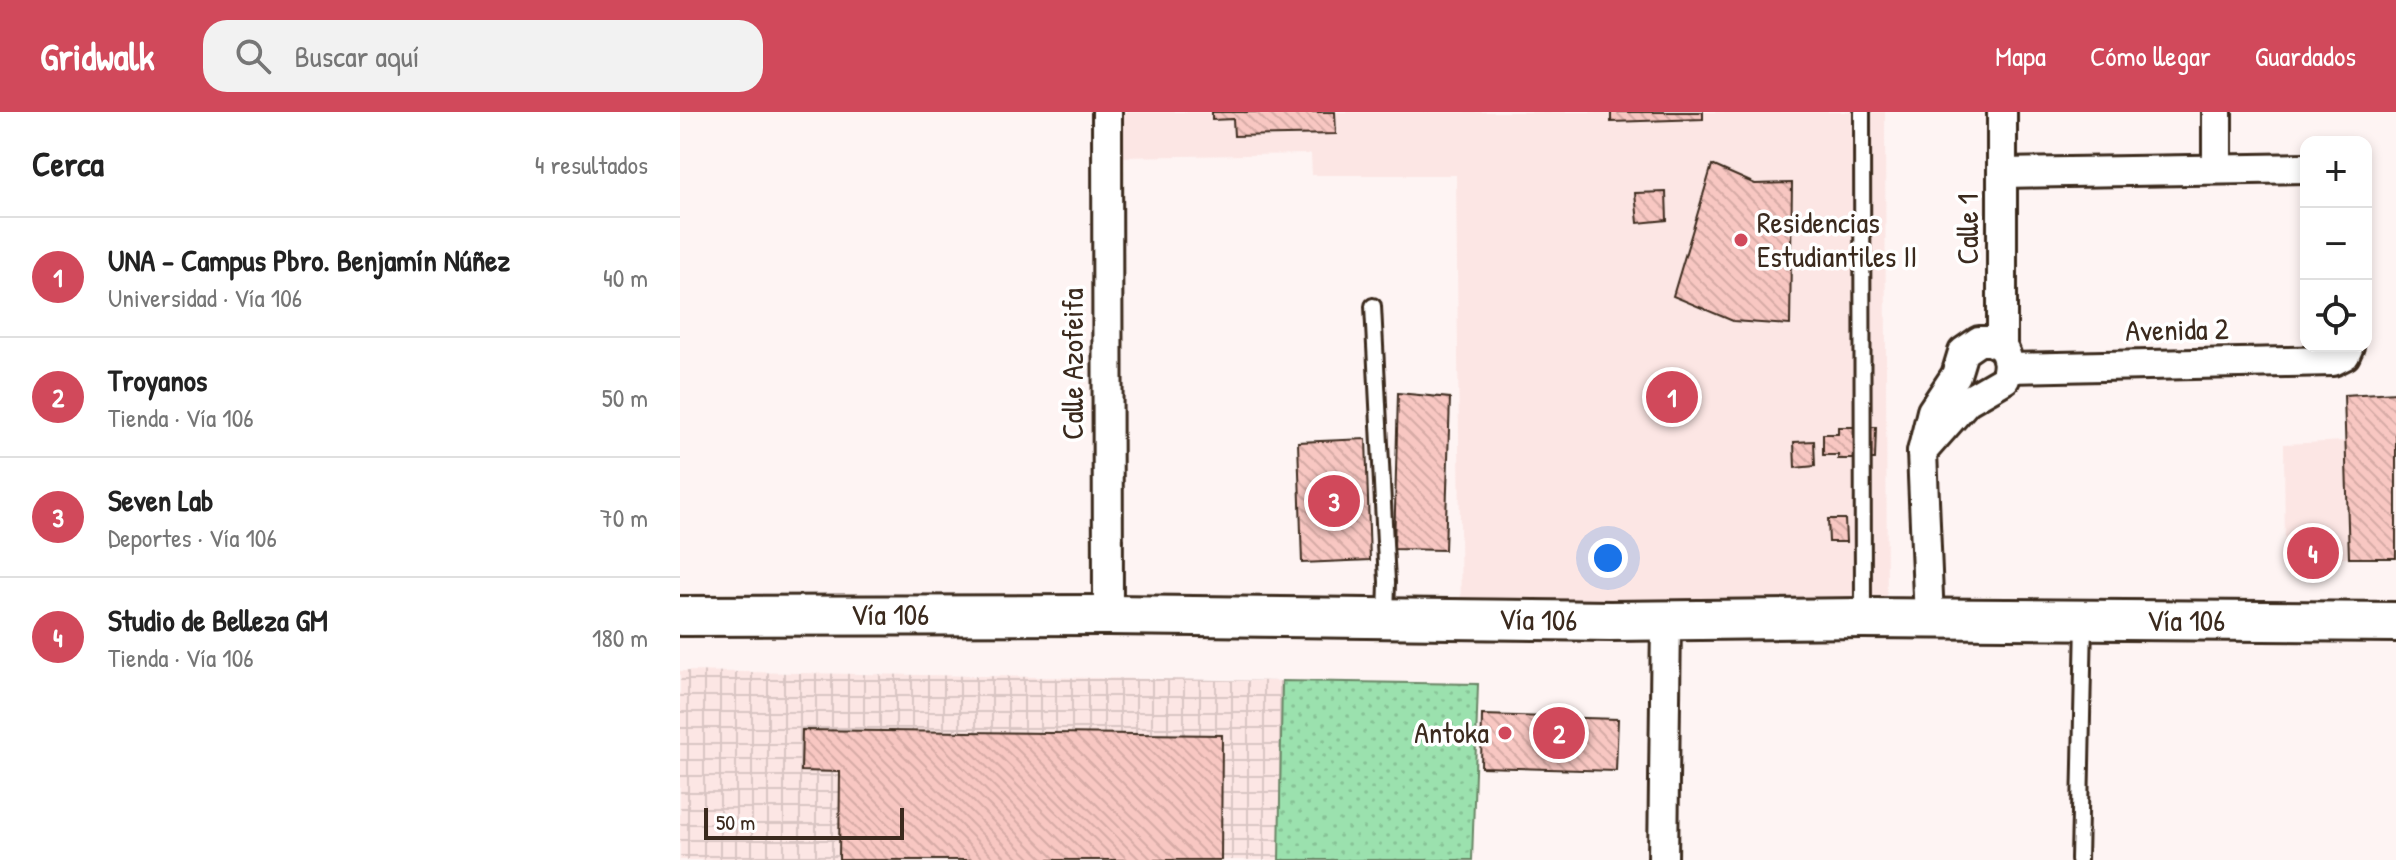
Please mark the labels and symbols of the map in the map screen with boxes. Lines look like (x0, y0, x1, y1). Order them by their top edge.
street label: Calle 1 (1947, 194, 1987, 264)
place label: Residencias Estudiantiles II (1757, 202, 1917, 276)
marker: Residencias Estudiantiles II (1732, 231, 1750, 249)
street label: Calle Azofeifa (1052, 288, 1092, 440)
street label: Avenida 2 (2125, 308, 2229, 350)
pin: 1 (1646, 367, 1698, 427)
pin: 3 (1308, 471, 1360, 531)
pin: 4 (2287, 523, 2339, 583)
your location (1588, 538, 1628, 578)
street label: Vía 106 (851, 594, 929, 634)
street label: Vía 106 (1498, 598, 1578, 640)
street label: Vía 106 (2147, 600, 2225, 640)
pin: 2 (1533, 703, 1585, 763)
place label: Antoka (1414, 712, 1489, 752)
marker: Antoka (1496, 724, 1514, 742)
scale bar (704, 804, 904, 840)

